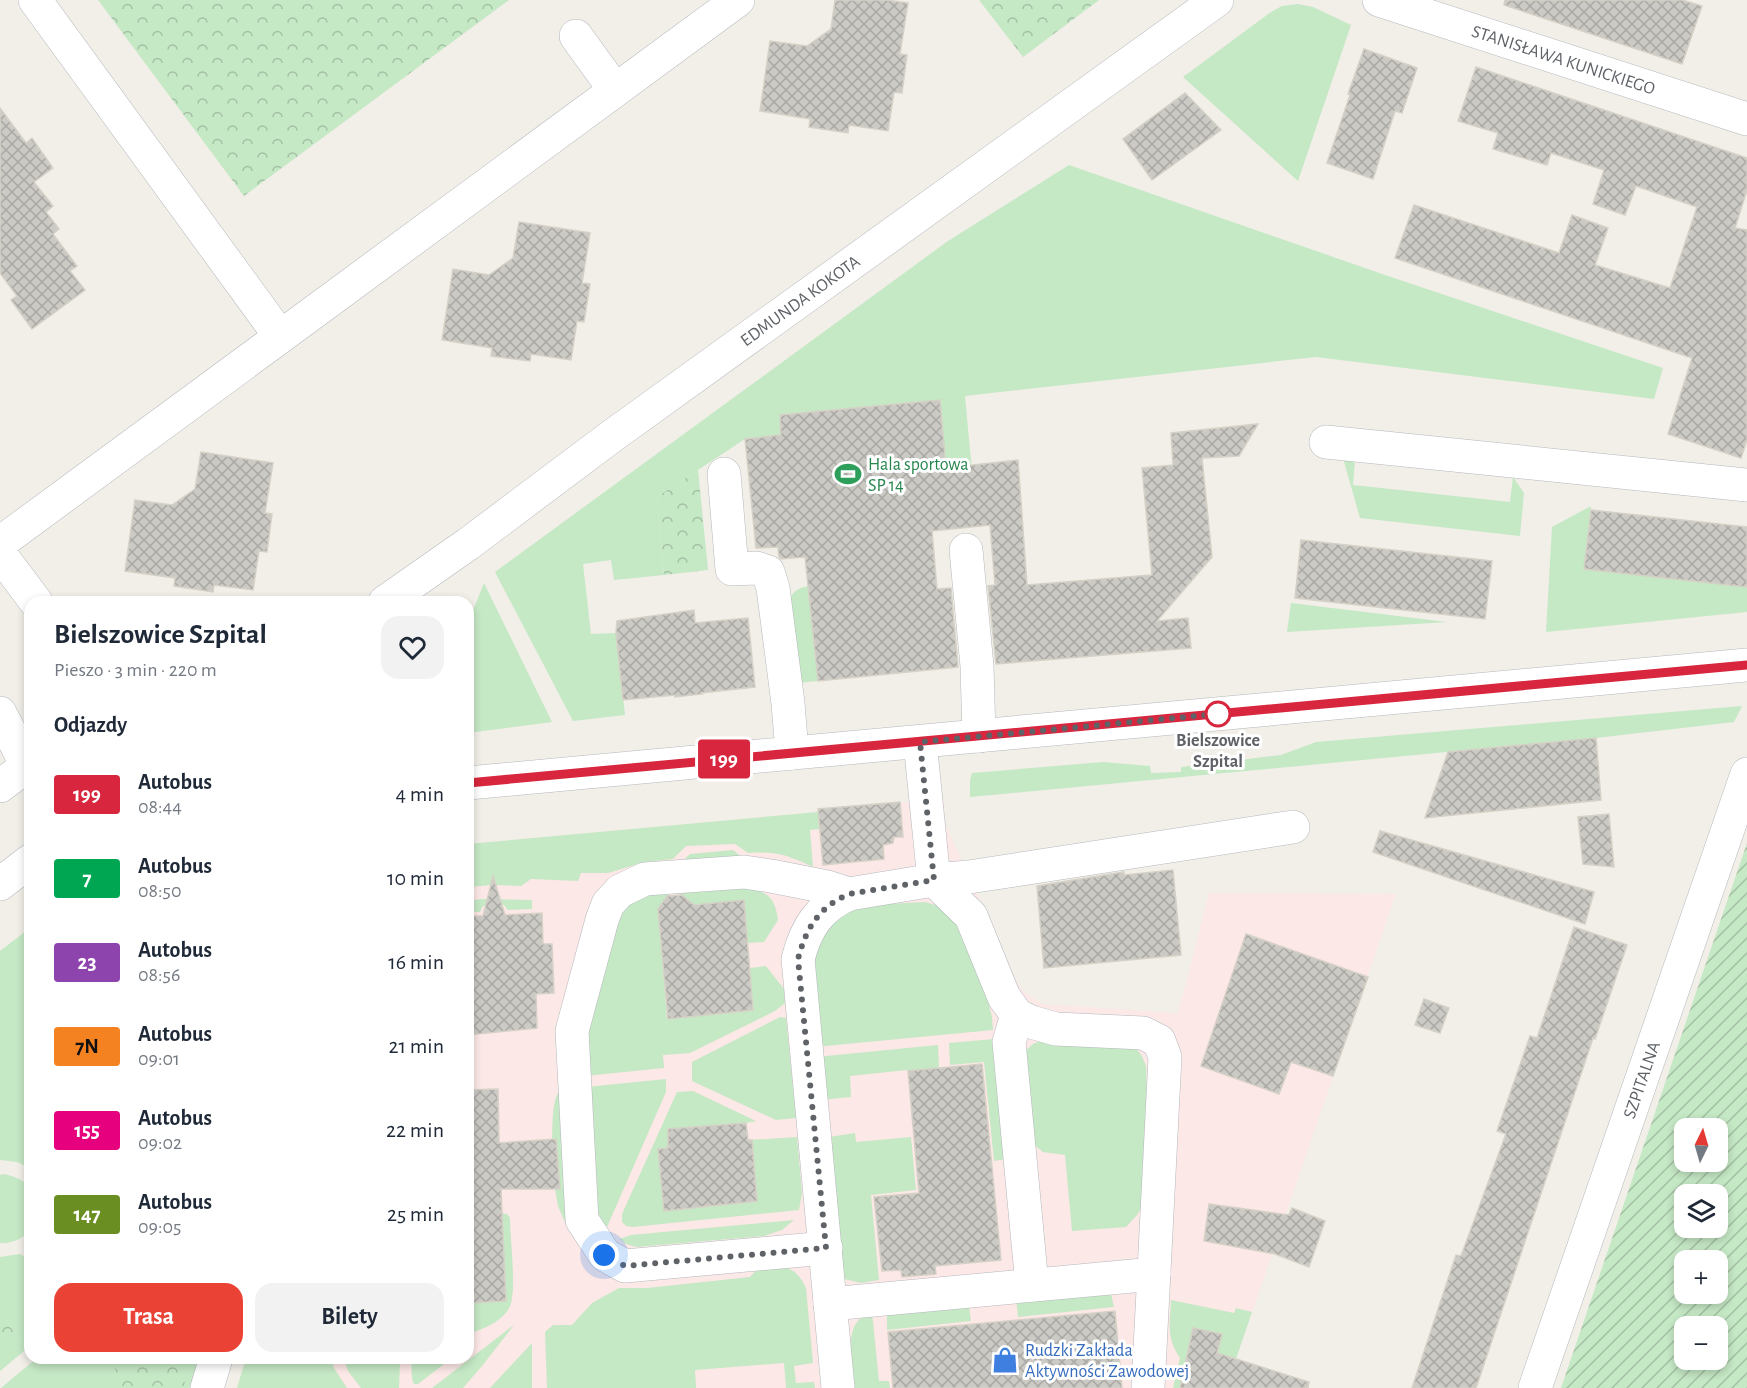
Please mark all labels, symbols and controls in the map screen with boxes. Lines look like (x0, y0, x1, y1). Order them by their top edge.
street label: STANISŁAWA KUNICKIEGO (1469, 23, 1657, 99)
street label: EDMUNDA KOKOTA (738, 252, 864, 350)
place label: Hala sportowa SP 14 (868, 456, 969, 495)
sports icon: Hala sportowa SP 14 (833, 459, 863, 489)
button: heart (381, 616, 444, 679)
text: Bielszowice Szpital (54, 621, 267, 649)
text: Pieszo · 3 min · 220 m (54, 660, 217, 680)
marker: Bielszowice Szpital (1205, 701, 1231, 727)
text: Odjazdy (54, 714, 127, 736)
place label: Bielszowice Szpital (1176, 732, 1260, 771)
line badge: 199 (690, 740, 758, 778)
text: 199 (710, 749, 738, 770)
text: Autobus (138, 771, 212, 793)
text: 4 min (396, 783, 444, 805)
text: 199 (73, 784, 101, 805)
text: 08:44 (138, 797, 182, 817)
text: Autobus (138, 855, 212, 877)
text: 10 min (387, 867, 444, 889)
text: 7 (82, 868, 92, 889)
text: 08:50 (138, 881, 182, 901)
text: Autobus (138, 939, 212, 961)
text: 16 min (388, 951, 444, 973)
text: 23 (78, 952, 96, 973)
text: 08:56 (138, 965, 180, 985)
text: Autobus (138, 1023, 212, 1045)
text: 21 min (389, 1035, 444, 1057)
text: 7N (75, 1036, 99, 1057)
street label: SZPITALNA (1621, 1039, 1664, 1121)
text: 09:01 (138, 1049, 180, 1069)
text: Autobus (138, 1107, 212, 1129)
north arrow (1674, 1118, 1728, 1172)
map controls (1674, 1118, 1728, 1370)
text: 22 min (386, 1119, 444, 1141)
text: 155 (74, 1120, 100, 1141)
text: 09:02 (138, 1133, 182, 1153)
button: layers (1674, 1184, 1728, 1238)
text: Autobus (138, 1191, 212, 1213)
text: 25 min (387, 1203, 444, 1225)
text: 147 (73, 1204, 101, 1225)
text: 09:05 (138, 1217, 181, 1237)
your location (589, 1240, 619, 1270)
button: + (1674, 1250, 1728, 1304)
button: Trasa (54, 1283, 243, 1352)
button: Bilety (255, 1283, 444, 1352)
button: − (1674, 1316, 1728, 1370)
place label: Rudzki Zakłada Aktywności Zawodowej (1025, 1342, 1189, 1381)
shop icon: Rudzki Zakłada Aktywności Zawodowej (990, 1345, 1020, 1375)

